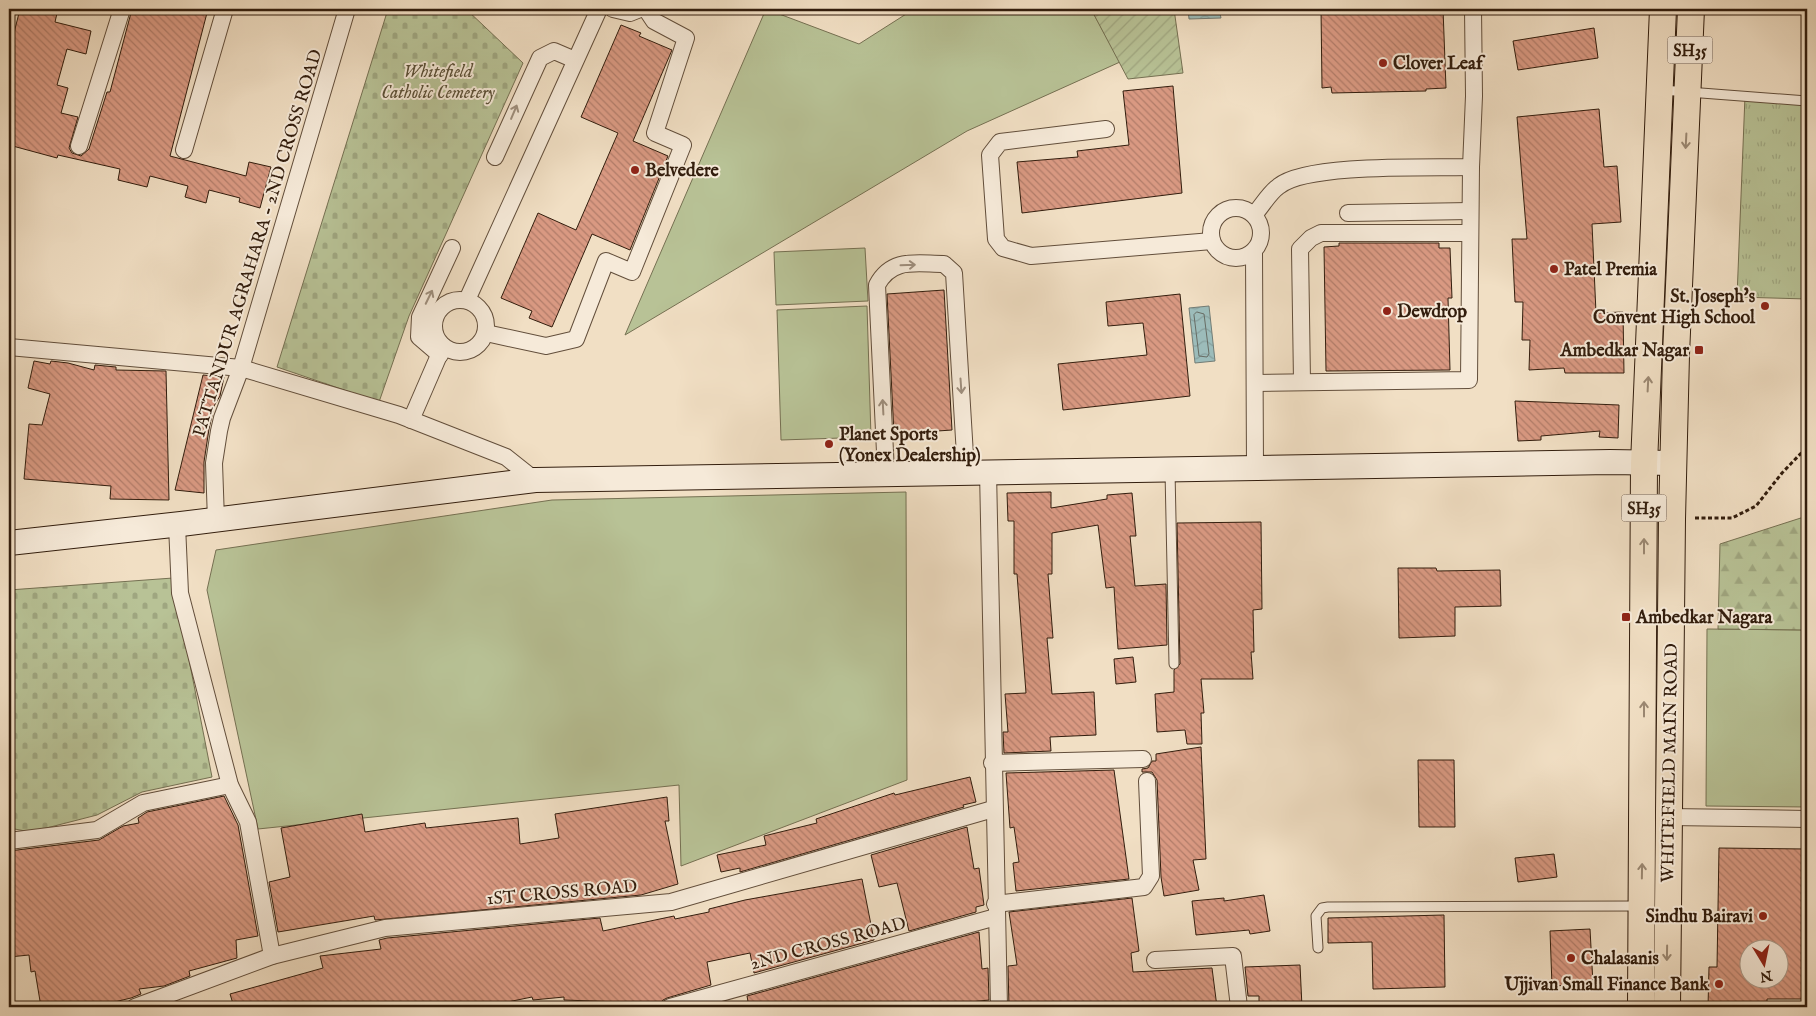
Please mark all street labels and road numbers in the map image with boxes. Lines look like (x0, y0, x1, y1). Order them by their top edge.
road number: SH35 (1668, 36, 1712, 64)
street label: PATTANDUR AGRAHARA - 2ND CROSS ROAD (188, 47, 329, 440)
road number: SH35 (1622, 494, 1666, 522)
street label: WHITEFIELD MAIN ROAD (1657, 643, 1684, 883)
street label: 1ST CROSS ROAD (486, 875, 638, 912)
street label: 2ND CROSS ROAD (748, 913, 909, 976)

